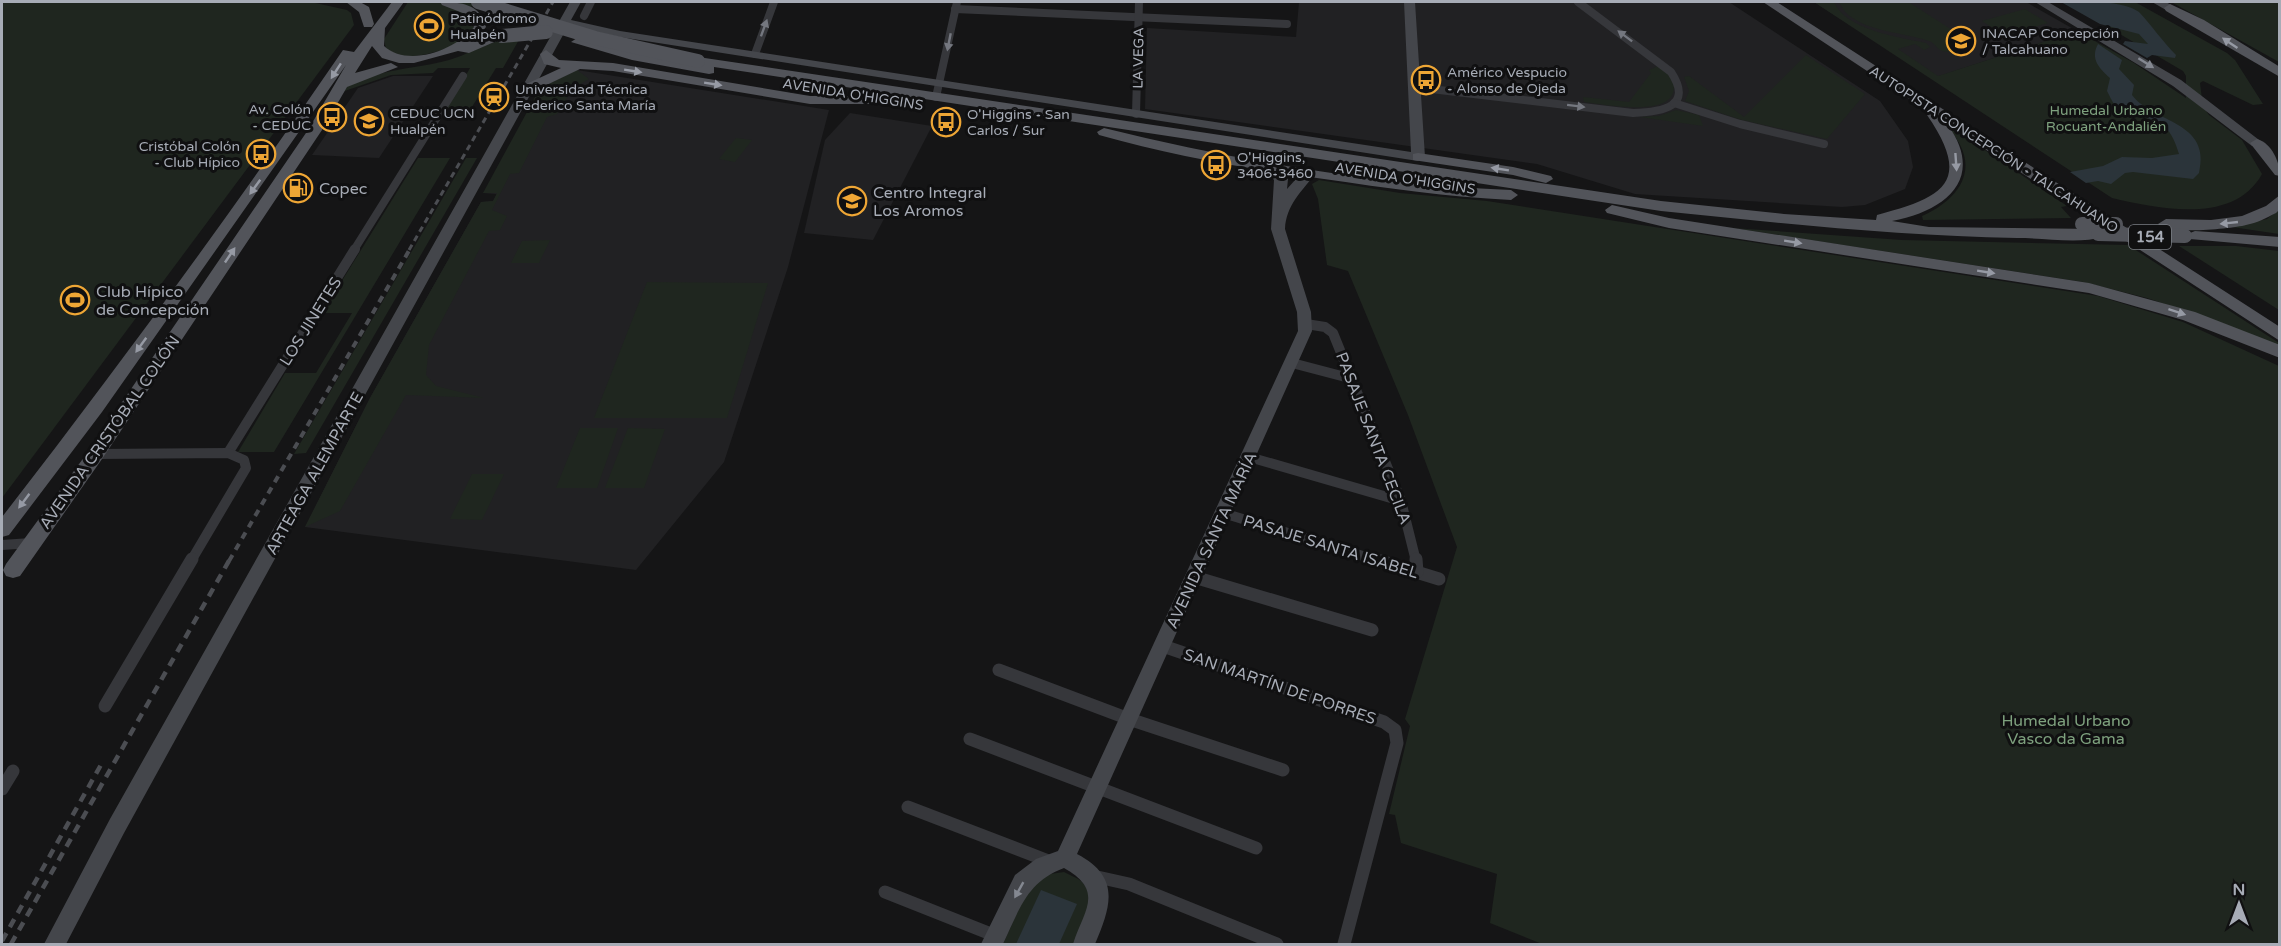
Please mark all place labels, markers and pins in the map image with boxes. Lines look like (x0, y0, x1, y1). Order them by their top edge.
sports icon: Patinódromo Hualpén (413, 10, 445, 42)
place label: Patinódromo Hualpén (450, 10, 536, 43)
school or university icon: INACAP Concepción / Talcahuano (1945, 25, 1977, 57)
place label: INACAP Concepción / Talcahuano (1982, 25, 2119, 58)
bus stop icon: Américo Vespucio - Alonso de Ojeda (1410, 64, 1442, 96)
place label: Américo Vespucio - Alonso de Ojeda (1447, 64, 1567, 97)
station icon: Universidad Técnica Federico Santa María (478, 81, 510, 113)
place label: Universidad Técnica Federico Santa María (515, 81, 656, 114)
place label: Av. Colón - CEDUC (248, 101, 311, 134)
bus stop icon: Av. Colón - CEDUC (316, 101, 348, 133)
school or university icon: CEDUC UCN Hualpén (353, 105, 385, 137)
place label: CEDUC UCN Hualpén (390, 105, 475, 138)
bus stop icon: O'Higgins - San Carlos / Sur (930, 106, 962, 138)
place label: O'Higgins - San Carlos / Sur (967, 106, 1070, 139)
place label: Cristóbal Colón - Club Hípico (139, 138, 240, 171)
bus stop icon: Cristóbal Colón - Club Hípico (245, 138, 277, 170)
bus stop icon: O'Higgins, 3406-3460 (1200, 149, 1232, 181)
place label: O'Higgins, 3406-3460 (1237, 149, 1313, 182)
fuel station icon: Copec (282, 172, 314, 204)
place label: Copec (319, 179, 367, 199)
place label: Centro Integral Los Aromos (873, 183, 987, 221)
school or university icon: Centro Integral Los Aromos (836, 185, 868, 217)
place label: Club Hípico de Concepción (96, 282, 209, 320)
sports icon: Club Hípico de Concepción (59, 284, 91, 316)

